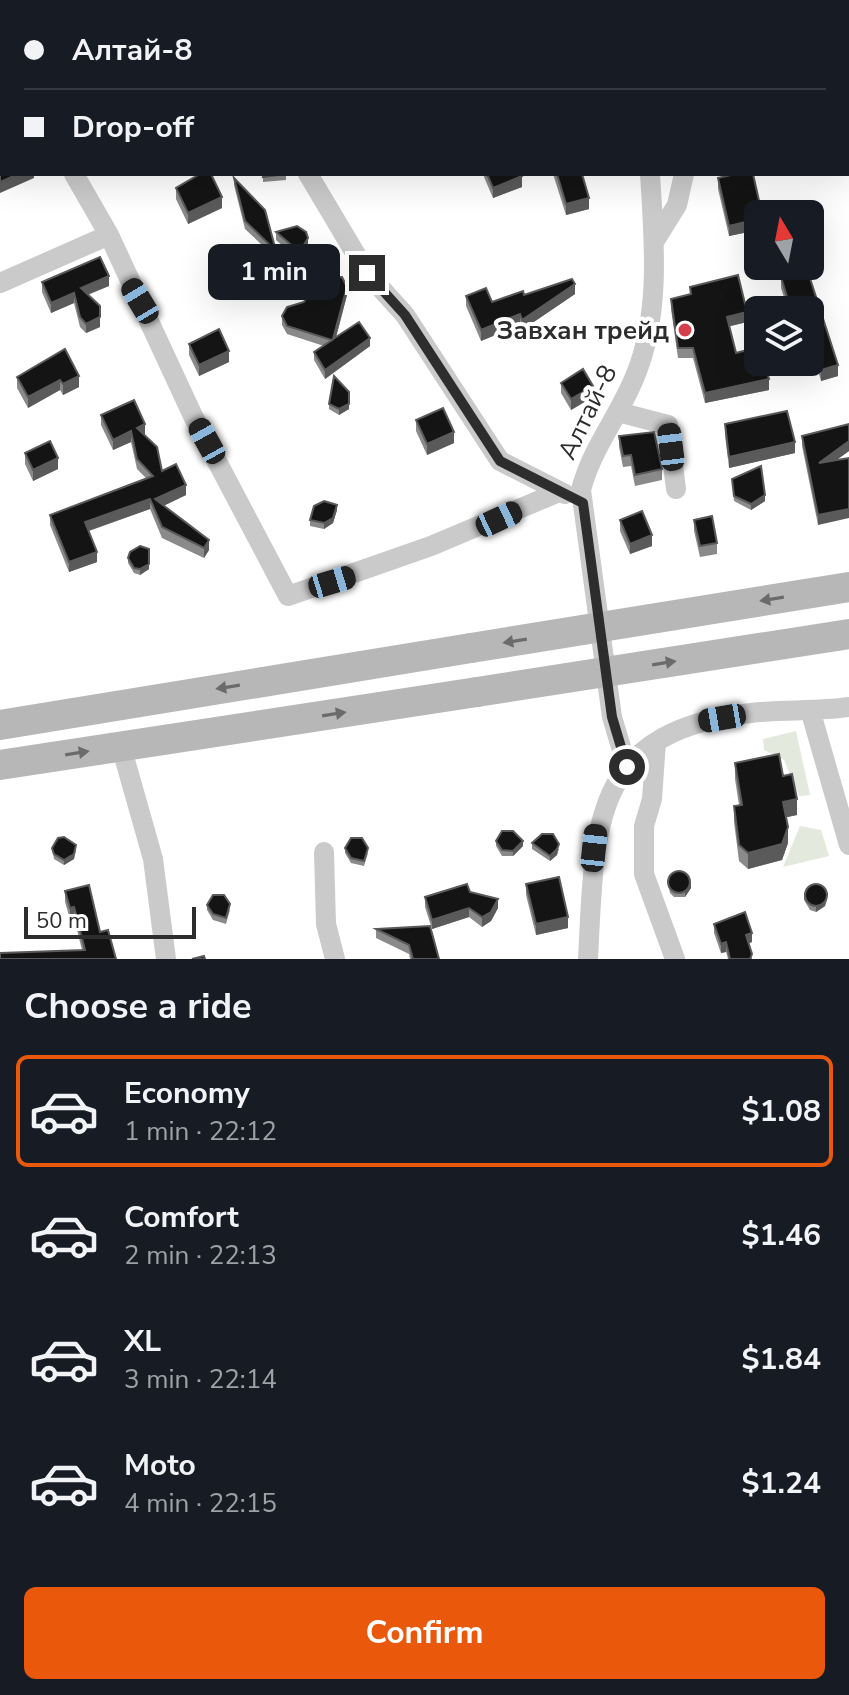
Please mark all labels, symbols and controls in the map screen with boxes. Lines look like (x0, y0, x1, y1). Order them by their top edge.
text: Алтай-8 (72, 30, 192, 71)
text: Drop-off (72, 107, 194, 148)
north arrow (744, 200, 824, 280)
map controls (744, 200, 824, 376)
callout: 1 min (207, 245, 339, 301)
text: 1 min (240, 254, 308, 289)
route end (349, 255, 385, 291)
car (117, 274, 163, 328)
button: layers (744, 296, 824, 376)
place label: Завхан трейд (497, 313, 669, 348)
marker: Завхан трейд (676, 321, 694, 339)
street label: Алтай-8 (550, 359, 625, 465)
car (185, 414, 229, 468)
car (656, 422, 686, 472)
car (472, 498, 526, 540)
car (306, 564, 358, 600)
one-way arrow (759, 593, 784, 606)
one-way arrow (503, 635, 528, 647)
one-way arrow (652, 656, 677, 669)
one-way arrow (216, 681, 241, 694)
car (696, 702, 748, 734)
one-way arrow (322, 707, 347, 719)
one-way arrow (65, 746, 90, 759)
route start (609, 749, 645, 785)
car (580, 823, 608, 873)
scale bar (24, 903, 196, 939)
text: 50 m (36, 906, 87, 936)
text: Choose a ride (24, 982, 252, 1031)
text: Economy (124, 1073, 250, 1114)
icon: car (28, 1075, 100, 1147)
text: $1.08 (742, 1091, 821, 1132)
text: 1 min · 22:12 (124, 1114, 277, 1149)
text: Comfort (124, 1197, 239, 1238)
icon: car (28, 1199, 100, 1271)
text: $1.46 (742, 1215, 821, 1256)
text: 2 min · 22:13 (124, 1238, 277, 1273)
text: XL (124, 1321, 161, 1362)
icon: car (28, 1323, 100, 1395)
text: $1.84 (742, 1339, 821, 1380)
text: 3 min · 22:14 (124, 1362, 277, 1397)
text: Moto (124, 1445, 196, 1486)
icon: car (28, 1447, 100, 1519)
text: $1.24 (742, 1463, 821, 1504)
text: 4 min · 22:15 (124, 1486, 277, 1521)
button: Confirm (24, 1587, 825, 1679)

